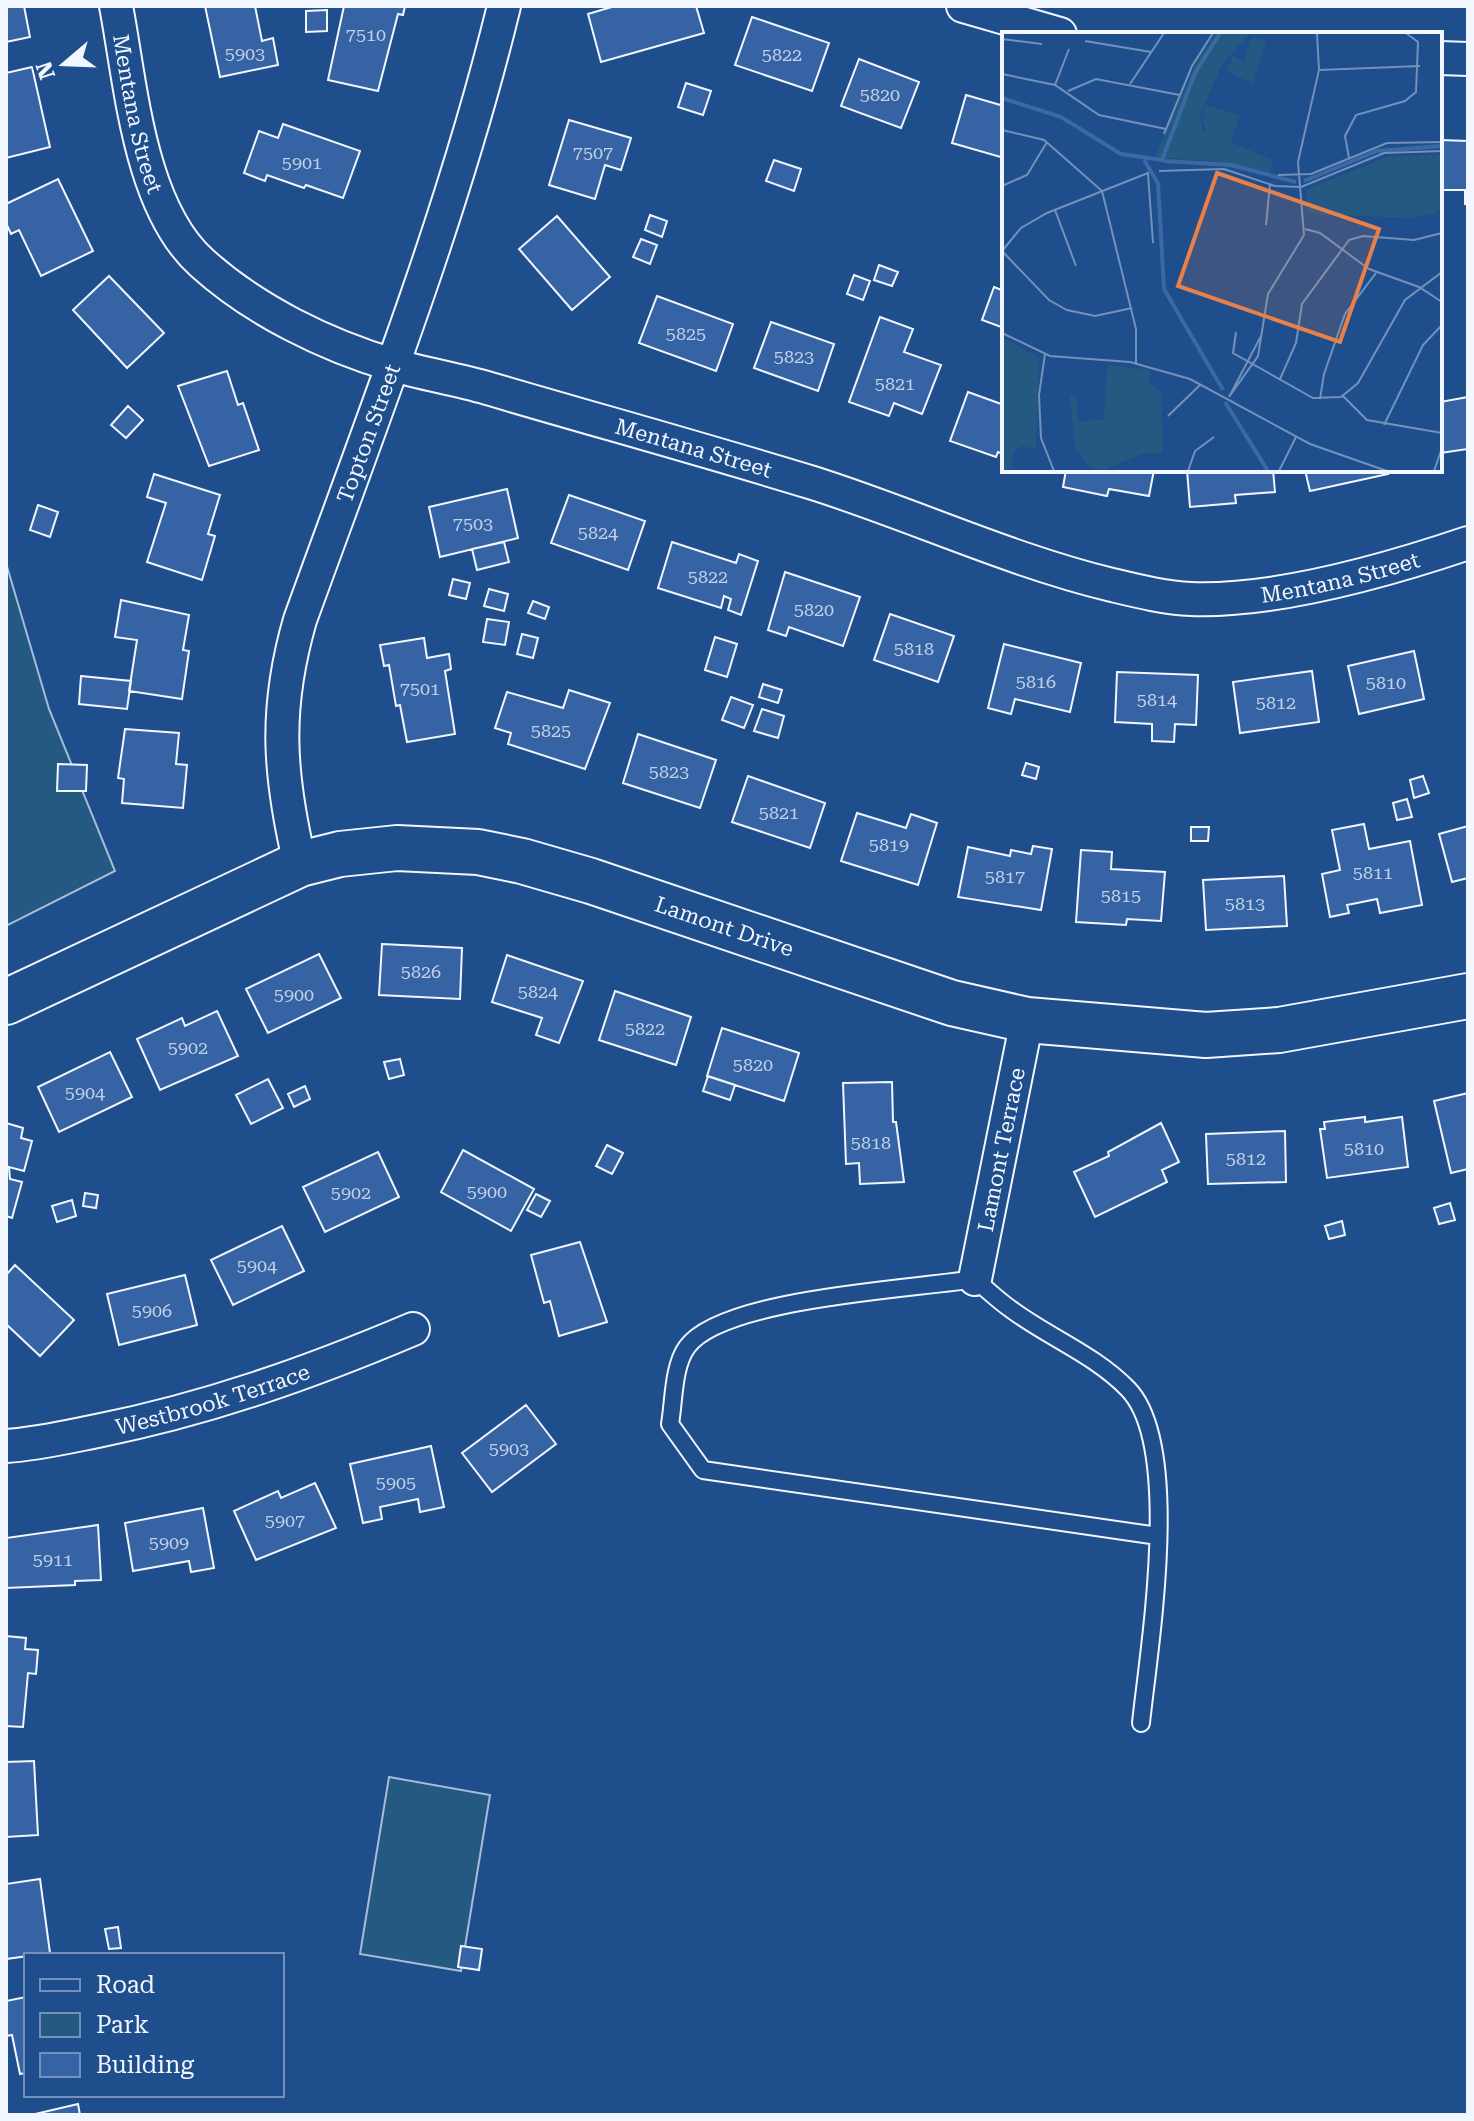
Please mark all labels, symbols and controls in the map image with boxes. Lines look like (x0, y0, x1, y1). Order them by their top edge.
north arrow (24, 24, 104, 104)
house number: 7510 (346, 24, 386, 45)
street label: Mentana Street (109, 32, 168, 197)
inset map (1002, 32, 1442, 472)
house number: 5903 (225, 43, 265, 64)
house number: 5822 (762, 44, 802, 65)
text: N (31, 58, 60, 82)
house number: 5820 (860, 84, 900, 105)
house number: 7507 (573, 142, 613, 163)
house number: 5901 (282, 152, 322, 173)
house number: 5825 (666, 323, 706, 344)
house number: 5823 (774, 346, 814, 367)
street label: Topton Street (331, 361, 405, 506)
house number: 5821 (875, 373, 915, 394)
street label: Mentana Street (612, 413, 775, 482)
house number: 7503 (453, 513, 493, 534)
house number: 5824 (578, 522, 618, 543)
street label: Mentana Street (1259, 547, 1422, 608)
house number: 5822 (688, 566, 728, 587)
house number: 5820 (794, 599, 834, 620)
house number: 5818 (894, 638, 934, 659)
house number: 5816 (1016, 671, 1056, 692)
house number: 5810 (1366, 672, 1406, 693)
house number: 7501 (400, 678, 440, 699)
house number: 5814 (1137, 689, 1177, 710)
house number: 5812 (1256, 692, 1296, 713)
house number: 5825 (531, 720, 571, 741)
house number: 5823 (649, 761, 689, 782)
house number: 5821 (759, 802, 799, 823)
house number: 5819 (869, 834, 909, 855)
house number: 5811 (1353, 862, 1393, 883)
house number: 5817 (985, 866, 1025, 887)
house number: 5815 (1101, 885, 1141, 906)
street label: Lamont Drive (652, 891, 797, 961)
house number: 5813 (1225, 893, 1265, 914)
house number: 5826 (401, 961, 441, 982)
house number: 5824 (518, 981, 558, 1002)
house number: 5900 (274, 984, 314, 1005)
house number: 5822 (625, 1018, 665, 1039)
house number: 5902 (168, 1037, 208, 1058)
house number: 5820 (733, 1054, 773, 1075)
street label: Lamont Terrace (972, 1065, 1030, 1234)
house number: 5904 (65, 1082, 105, 1103)
house number: 5818 (851, 1132, 891, 1153)
house number: 5810 (1344, 1138, 1384, 1159)
house number: 5812 (1226, 1148, 1266, 1169)
house number: 5900 (467, 1181, 507, 1202)
house number: 5902 (331, 1182, 371, 1203)
house number: 5904 (237, 1255, 277, 1276)
house number: 5906 (132, 1300, 172, 1321)
street label: Westbrook Terrace (113, 1359, 313, 1439)
house number: 5903 (489, 1438, 529, 1459)
house number: 5905 (376, 1472, 416, 1493)
house number: 5907 (265, 1510, 305, 1531)
house number: 5909 (149, 1532, 189, 1553)
house number: 5911 (33, 1549, 73, 1570)
legend (24, 1953, 284, 2097)
text: Road (96, 1971, 155, 1999)
text: Park (96, 2011, 149, 2039)
text: Building (96, 2051, 194, 2079)

